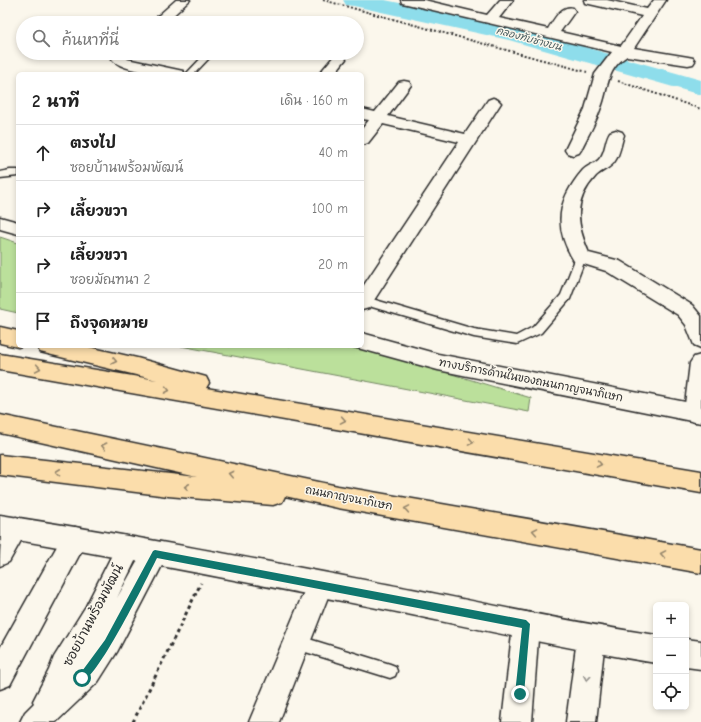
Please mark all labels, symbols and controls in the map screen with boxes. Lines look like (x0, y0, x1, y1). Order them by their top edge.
search box (16, 16, 364, 60)
water label: คลองทับช้างบน (495, 24, 564, 54)
icon: search (30, 27, 52, 49)
text: ค้นหาที่นี่ (62, 31, 119, 49)
text: 2 นาที (32, 92, 79, 111)
text: เดิน · 160 m (280, 93, 348, 108)
text: ตรงไป (70, 134, 116, 152)
icon: ahead (32, 142, 54, 164)
text: 40 m (319, 145, 348, 160)
text: ซอยบ้านพร้อมพัฒน์ (70, 160, 183, 175)
icon: right (32, 198, 54, 220)
text: 100 m (312, 201, 348, 216)
text: เลี้ยวขวา (70, 202, 128, 220)
text: เลี้ยวขวา (70, 246, 128, 264)
icon: right (32, 254, 54, 276)
text: 20 m (318, 257, 348, 272)
text: ซอยมัณฑนา 2 (70, 272, 150, 287)
icon: arrive (32, 310, 54, 332)
text: ถึงจุดหมาย (70, 314, 148, 332)
street label: ทางบริการด้านในของถนนกาญจนาภิเษก (438, 354, 625, 404)
one-way arrow (111, 356, 117, 364)
one-way arrow (35, 363, 42, 372)
one-way arrow (164, 385, 170, 394)
one-way arrow (340, 415, 346, 424)
one-way arrow (468, 437, 474, 446)
one-way arrow (101, 443, 107, 451)
one-way arrow (596, 459, 602, 468)
one-way arrow (55, 468, 61, 477)
one-way arrow (228, 470, 234, 478)
one-way arrow (184, 482, 190, 491)
street label: ถนนกาญจนาภิเษก (304, 482, 394, 513)
one-way arrow (403, 505, 410, 514)
one-way arrow (531, 528, 538, 536)
one-way arrow (659, 550, 666, 559)
street label: ซอยบ้านพร้อมพัฒน์ (58, 560, 126, 669)
map controls (653, 602, 689, 710)
button: + (653, 602, 689, 638)
button: − (653, 638, 689, 674)
route start (73, 669, 91, 687)
button: locate (653, 674, 689, 710)
one-way arrow (583, 675, 592, 681)
route end (511, 685, 529, 703)

